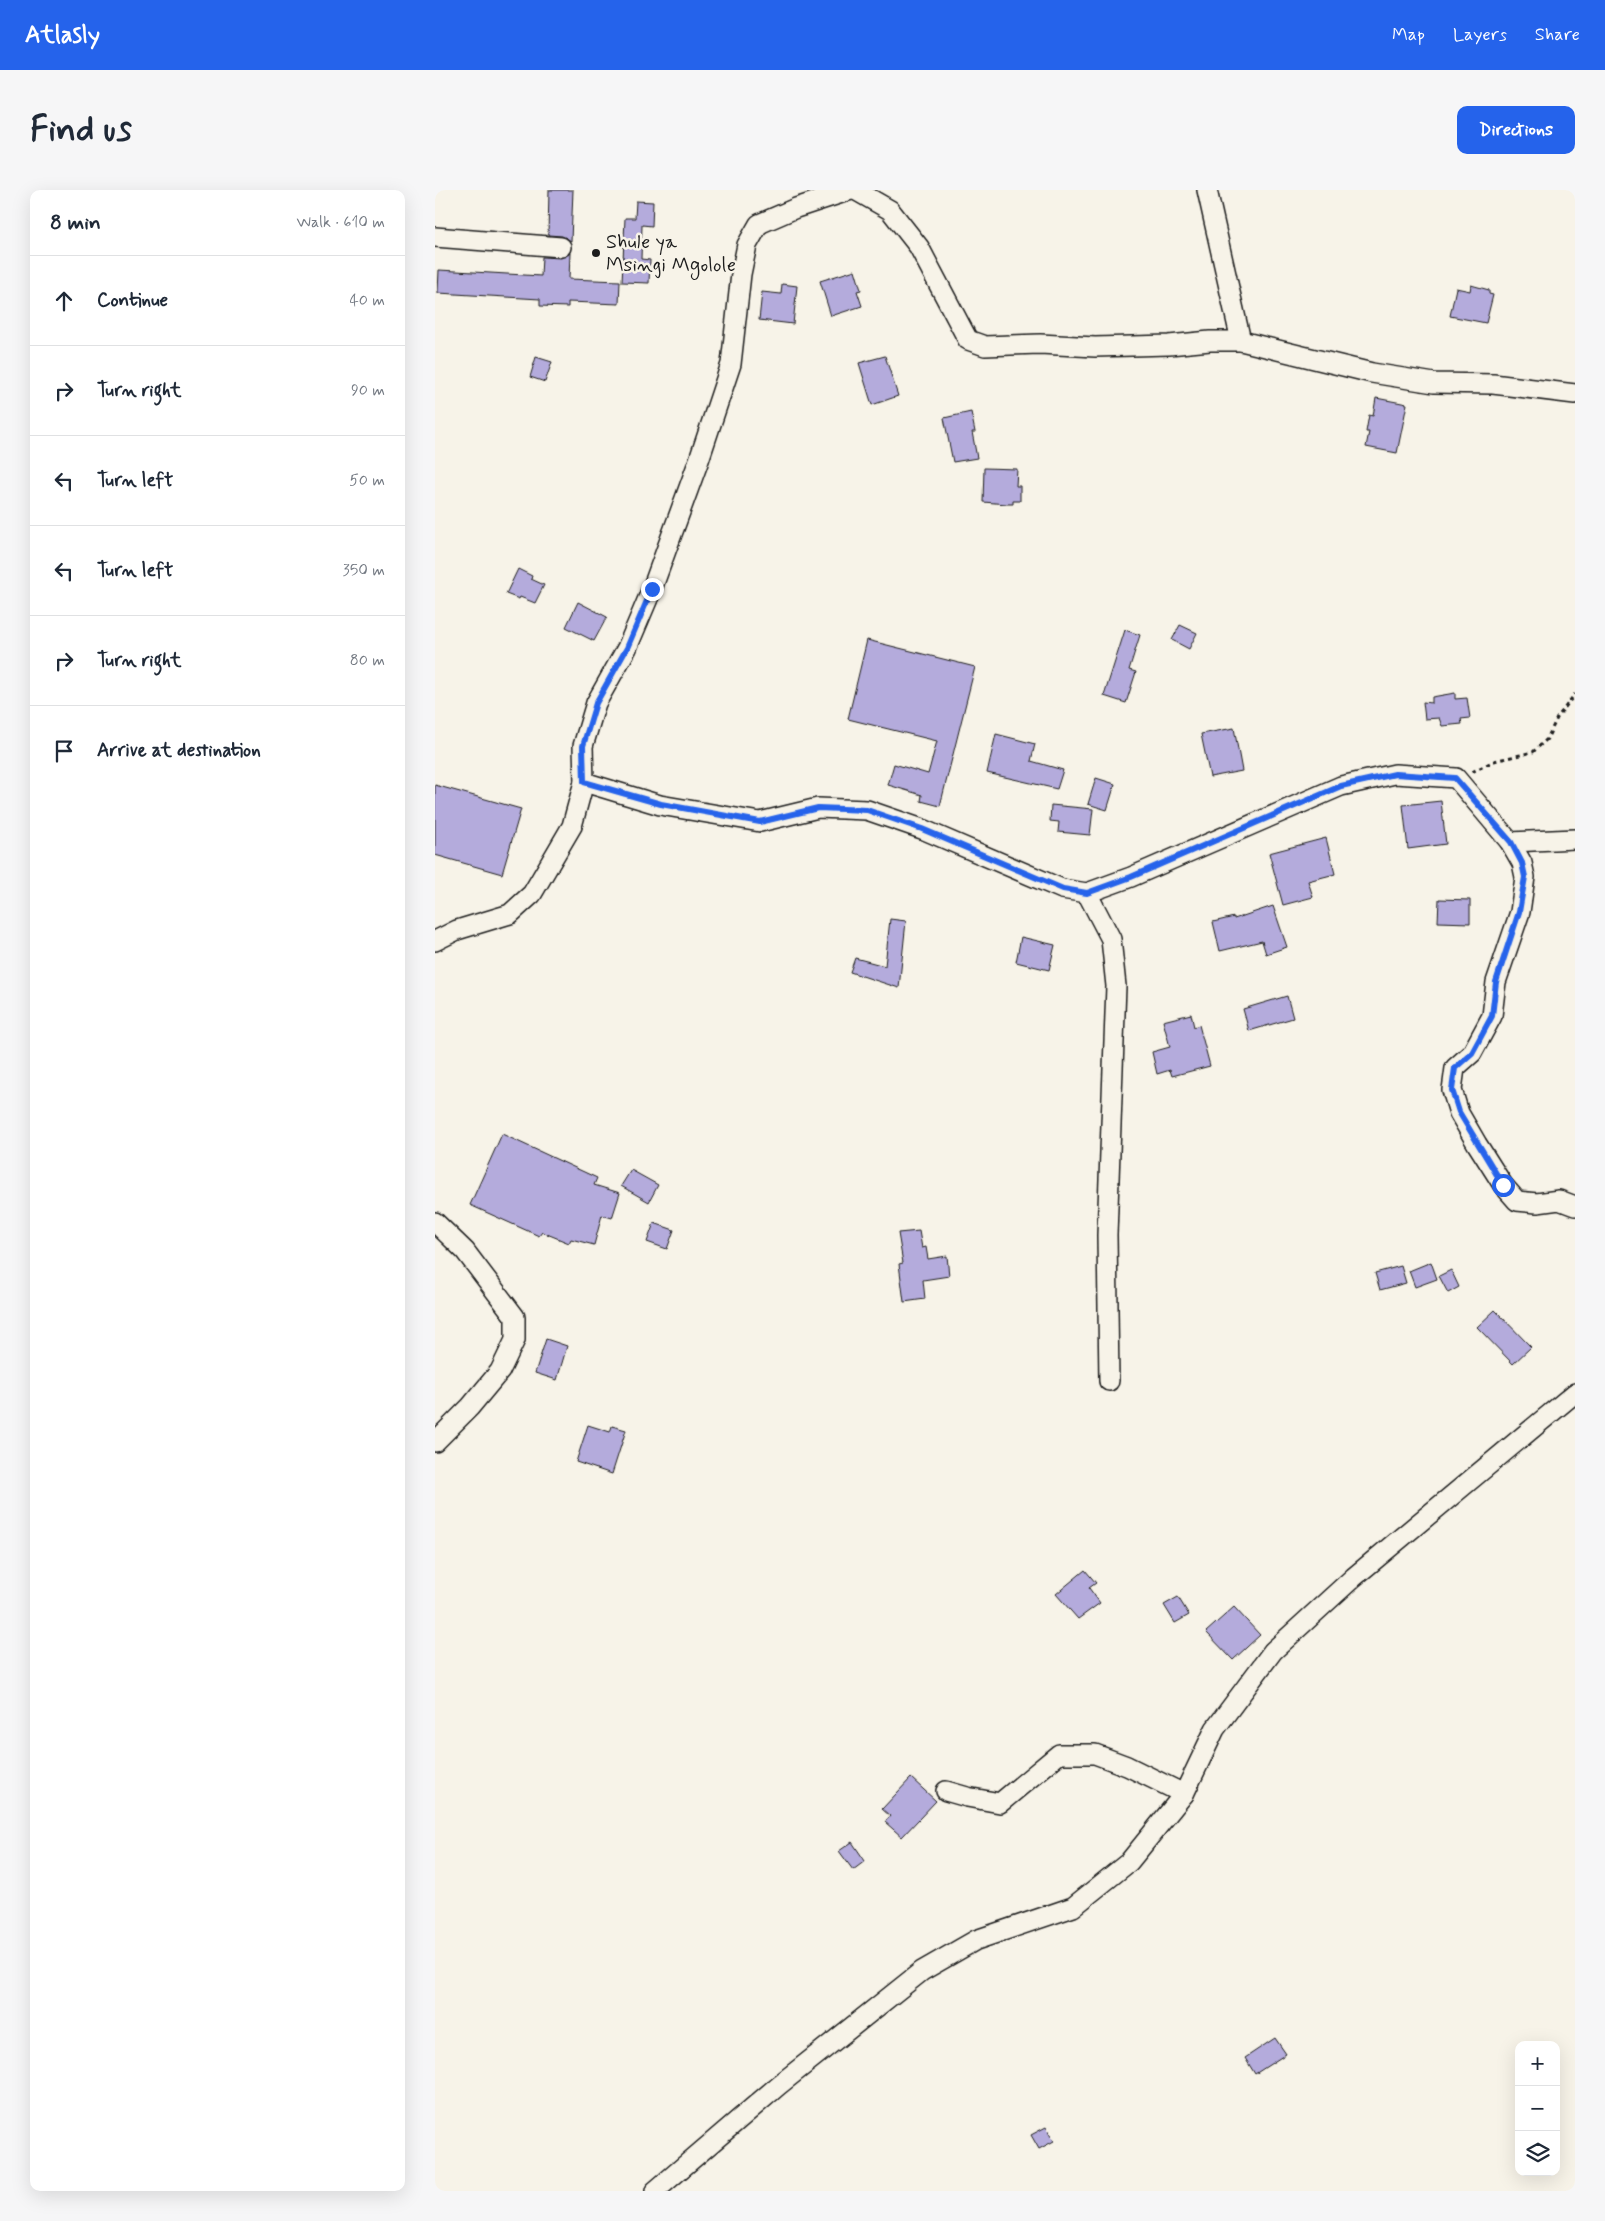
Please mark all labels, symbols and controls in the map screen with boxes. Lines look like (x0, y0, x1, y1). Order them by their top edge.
text: Atlasly (25, 20, 100, 51)
text: Map (1392, 23, 1425, 47)
text: Layers (1453, 23, 1507, 47)
text: Share (1535, 23, 1580, 47)
button: Directions (1457, 106, 1575, 154)
text: Find us (30, 107, 132, 153)
text: 8 min (50, 209, 101, 237)
text: Walk · 610 m (296, 212, 385, 233)
place label: Shule ya Msingi Mgolole (606, 229, 736, 280)
marker: Shule ya Msingi Mgolole (590, 247, 602, 259)
icon: ahead (50, 287, 78, 315)
text: Continue (97, 288, 168, 313)
text: 40 m (349, 290, 385, 311)
icon: right (50, 377, 78, 405)
text: Turn right (97, 378, 181, 403)
text: 90 m (351, 380, 385, 401)
icon: left (50, 467, 78, 495)
text: Turn left (97, 468, 173, 493)
text: 50 m (349, 470, 385, 491)
icon: left (50, 557, 78, 585)
text: Turn left (97, 558, 173, 583)
text: 350 m (343, 560, 385, 581)
route end (641, 578, 664, 601)
icon: right (50, 647, 78, 675)
text: Turn right (97, 648, 181, 673)
text: 80 m (350, 650, 385, 671)
icon: arrive (50, 737, 78, 765)
text: Arrive at destination (97, 738, 261, 763)
route start (1492, 1174, 1515, 1197)
map controls (1515, 2041, 1560, 2176)
button: + (1515, 2041, 1560, 2086)
button: − (1515, 2086, 1560, 2131)
button: layers (1515, 2131, 1560, 2176)

